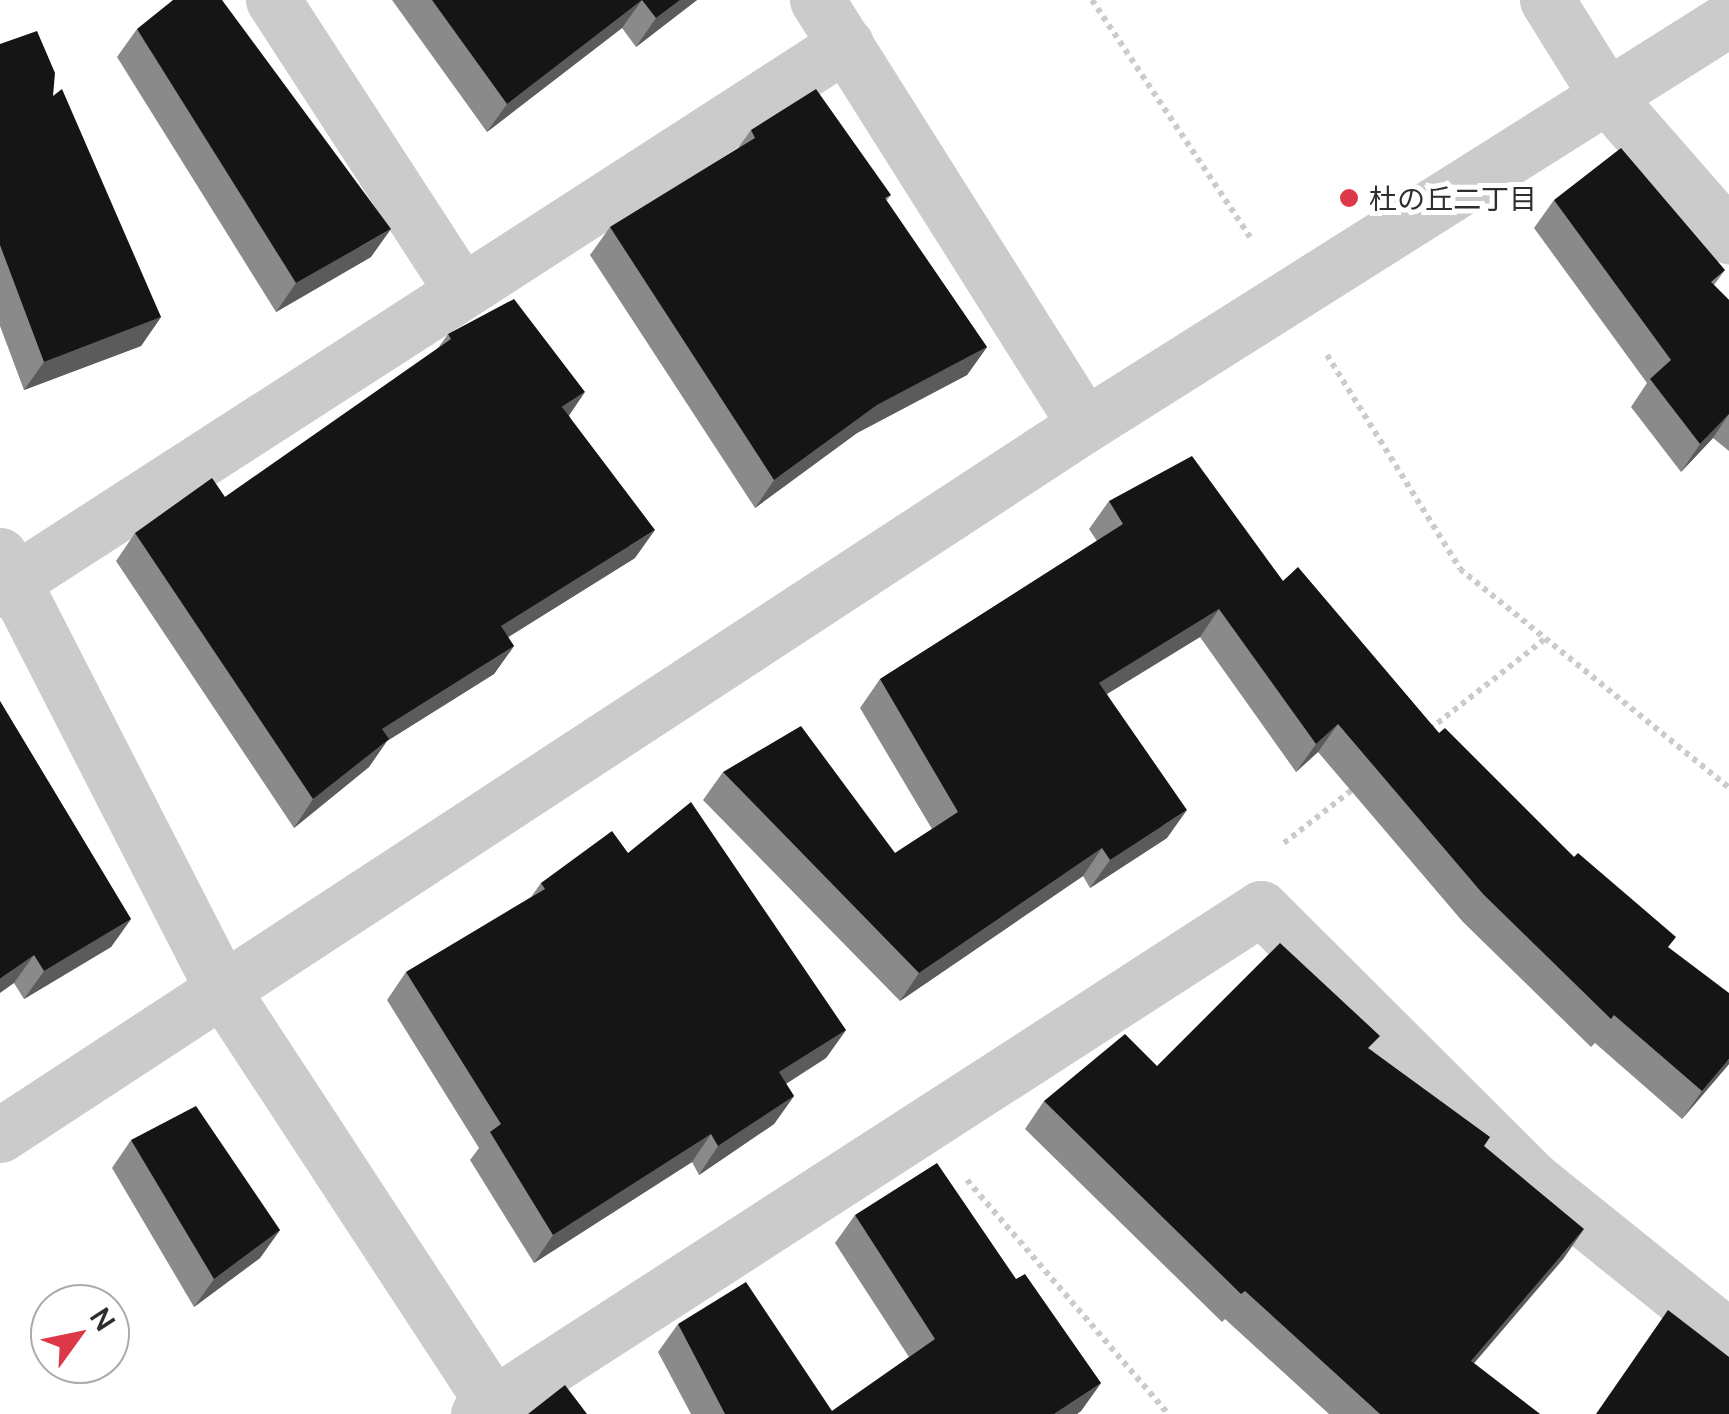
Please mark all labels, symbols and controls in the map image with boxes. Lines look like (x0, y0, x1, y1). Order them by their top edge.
place label: 杜の丘二丁目 (1369, 181, 1537, 215)
marker: 杜の丘二丁目 (1338, 187, 1360, 209)
north arrow (30, 1284, 130, 1384)
text: N (82, 1300, 125, 1338)

